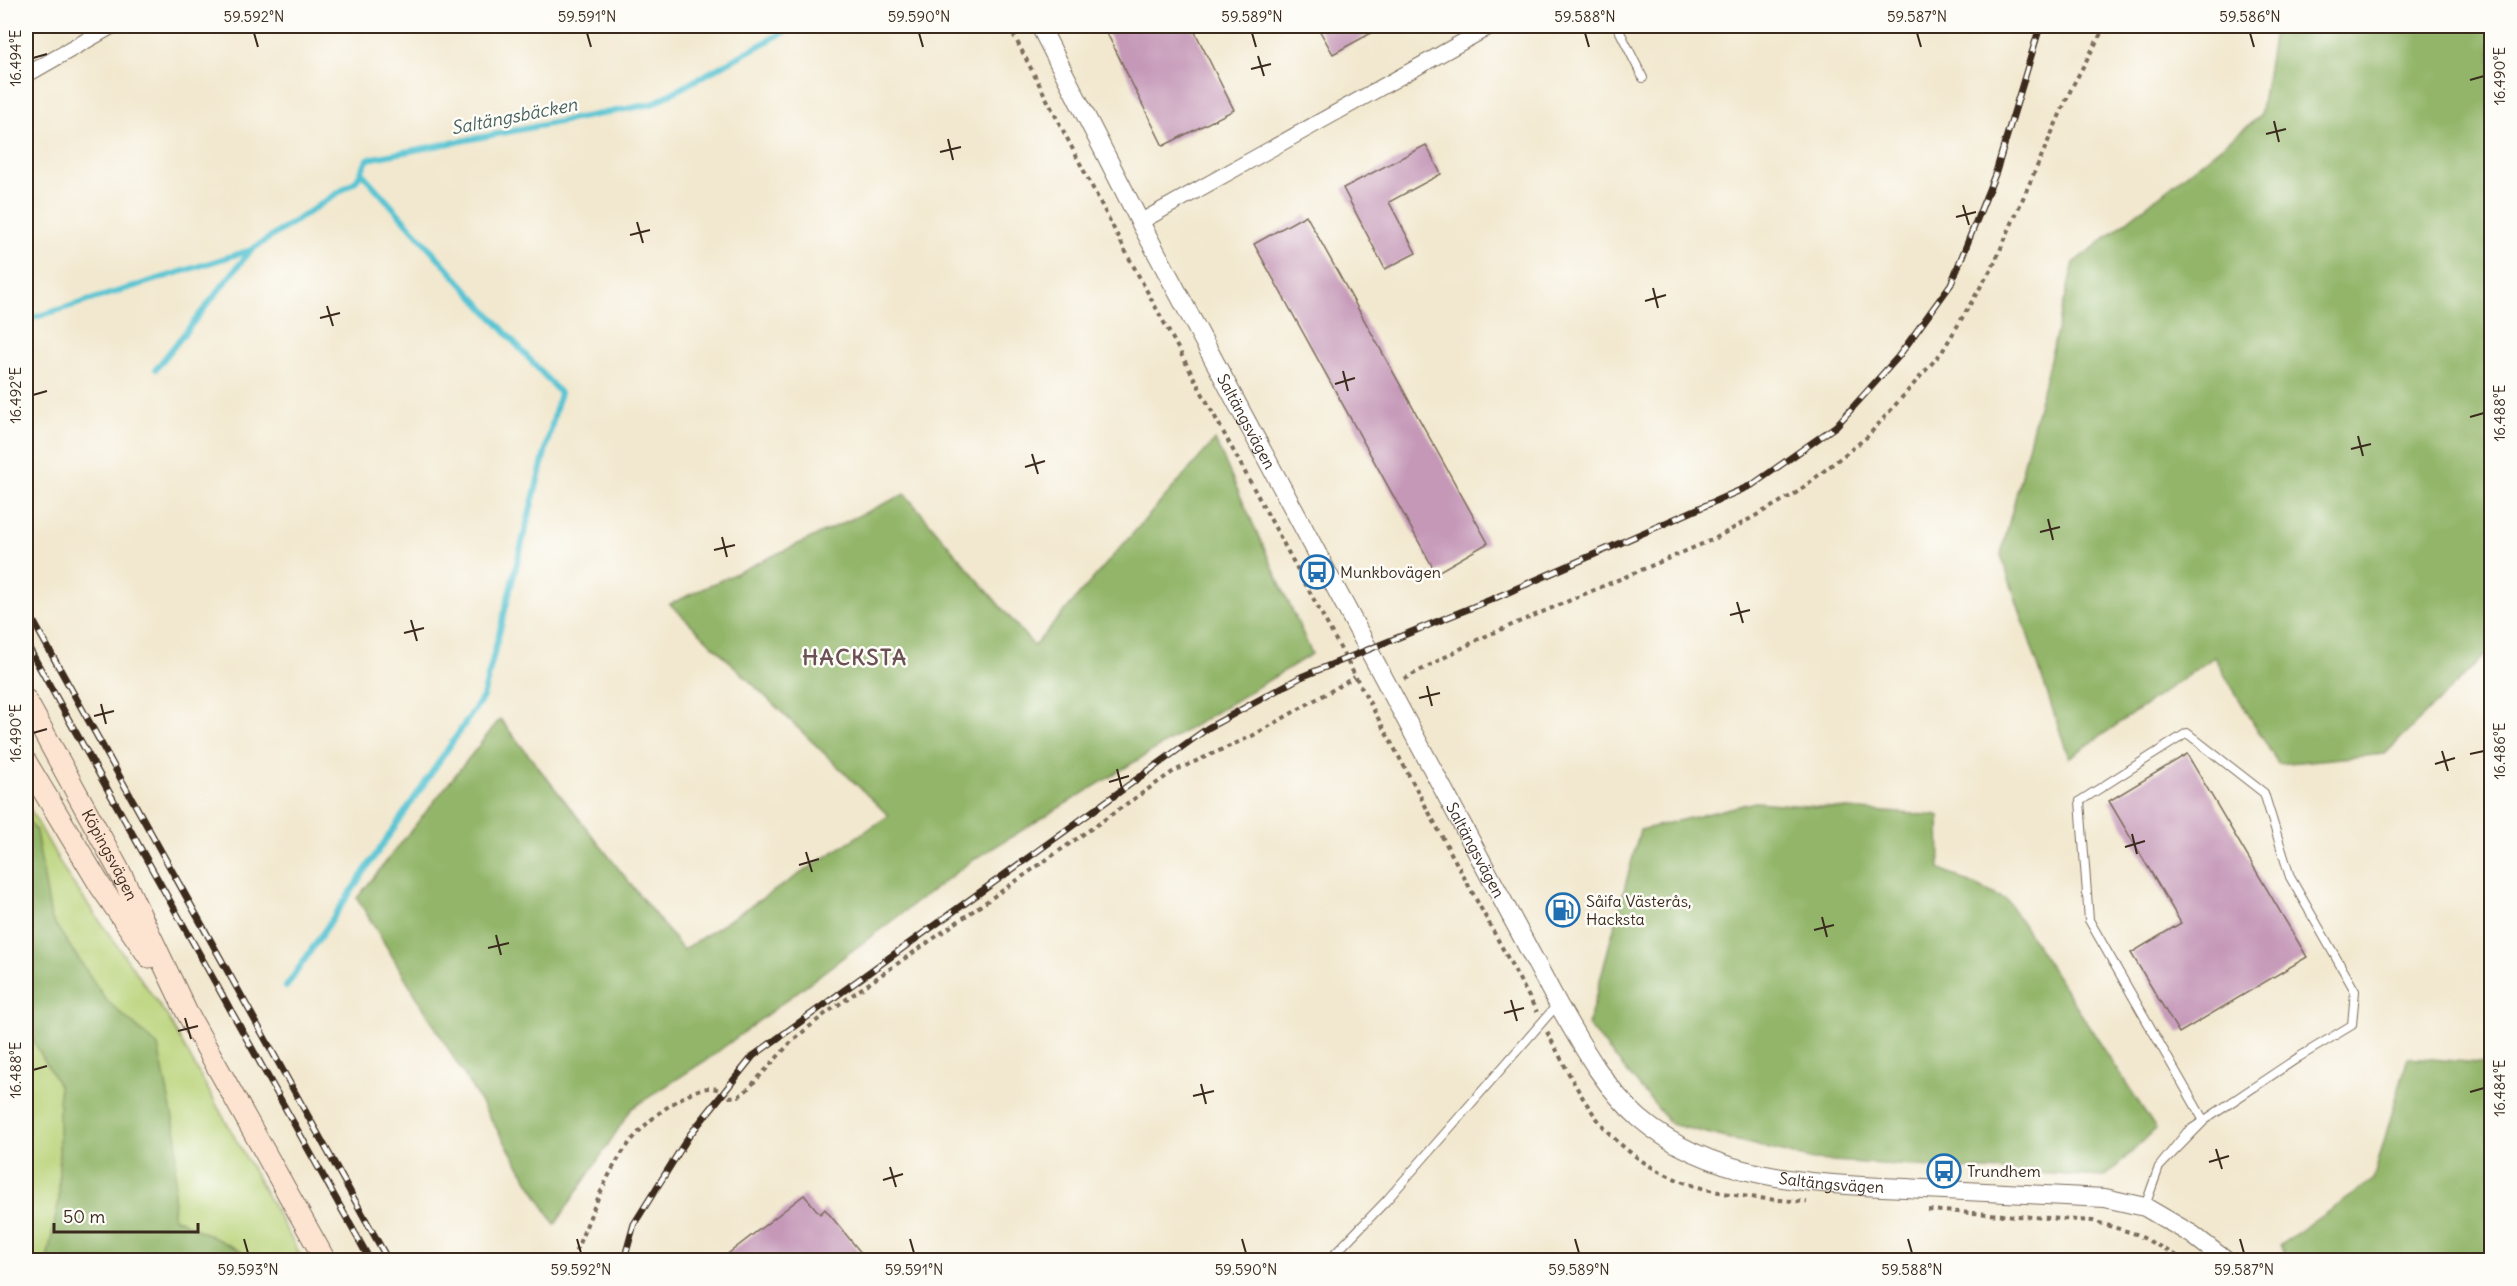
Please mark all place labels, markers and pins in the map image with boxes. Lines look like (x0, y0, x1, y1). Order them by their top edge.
bus stop icon: Munkbovägen (1299, 554, 1335, 590)
place label: Munkbovägen (1340, 562, 1441, 582)
place label: Såifa Västerås, Hacksta (1586, 891, 1691, 929)
fuel station icon: Såifa Västerås, Hacksta (1545, 892, 1581, 928)
bus stop icon: Trundhem (1926, 1153, 1962, 1189)
place label: Trundhem (1967, 1161, 2041, 1181)

